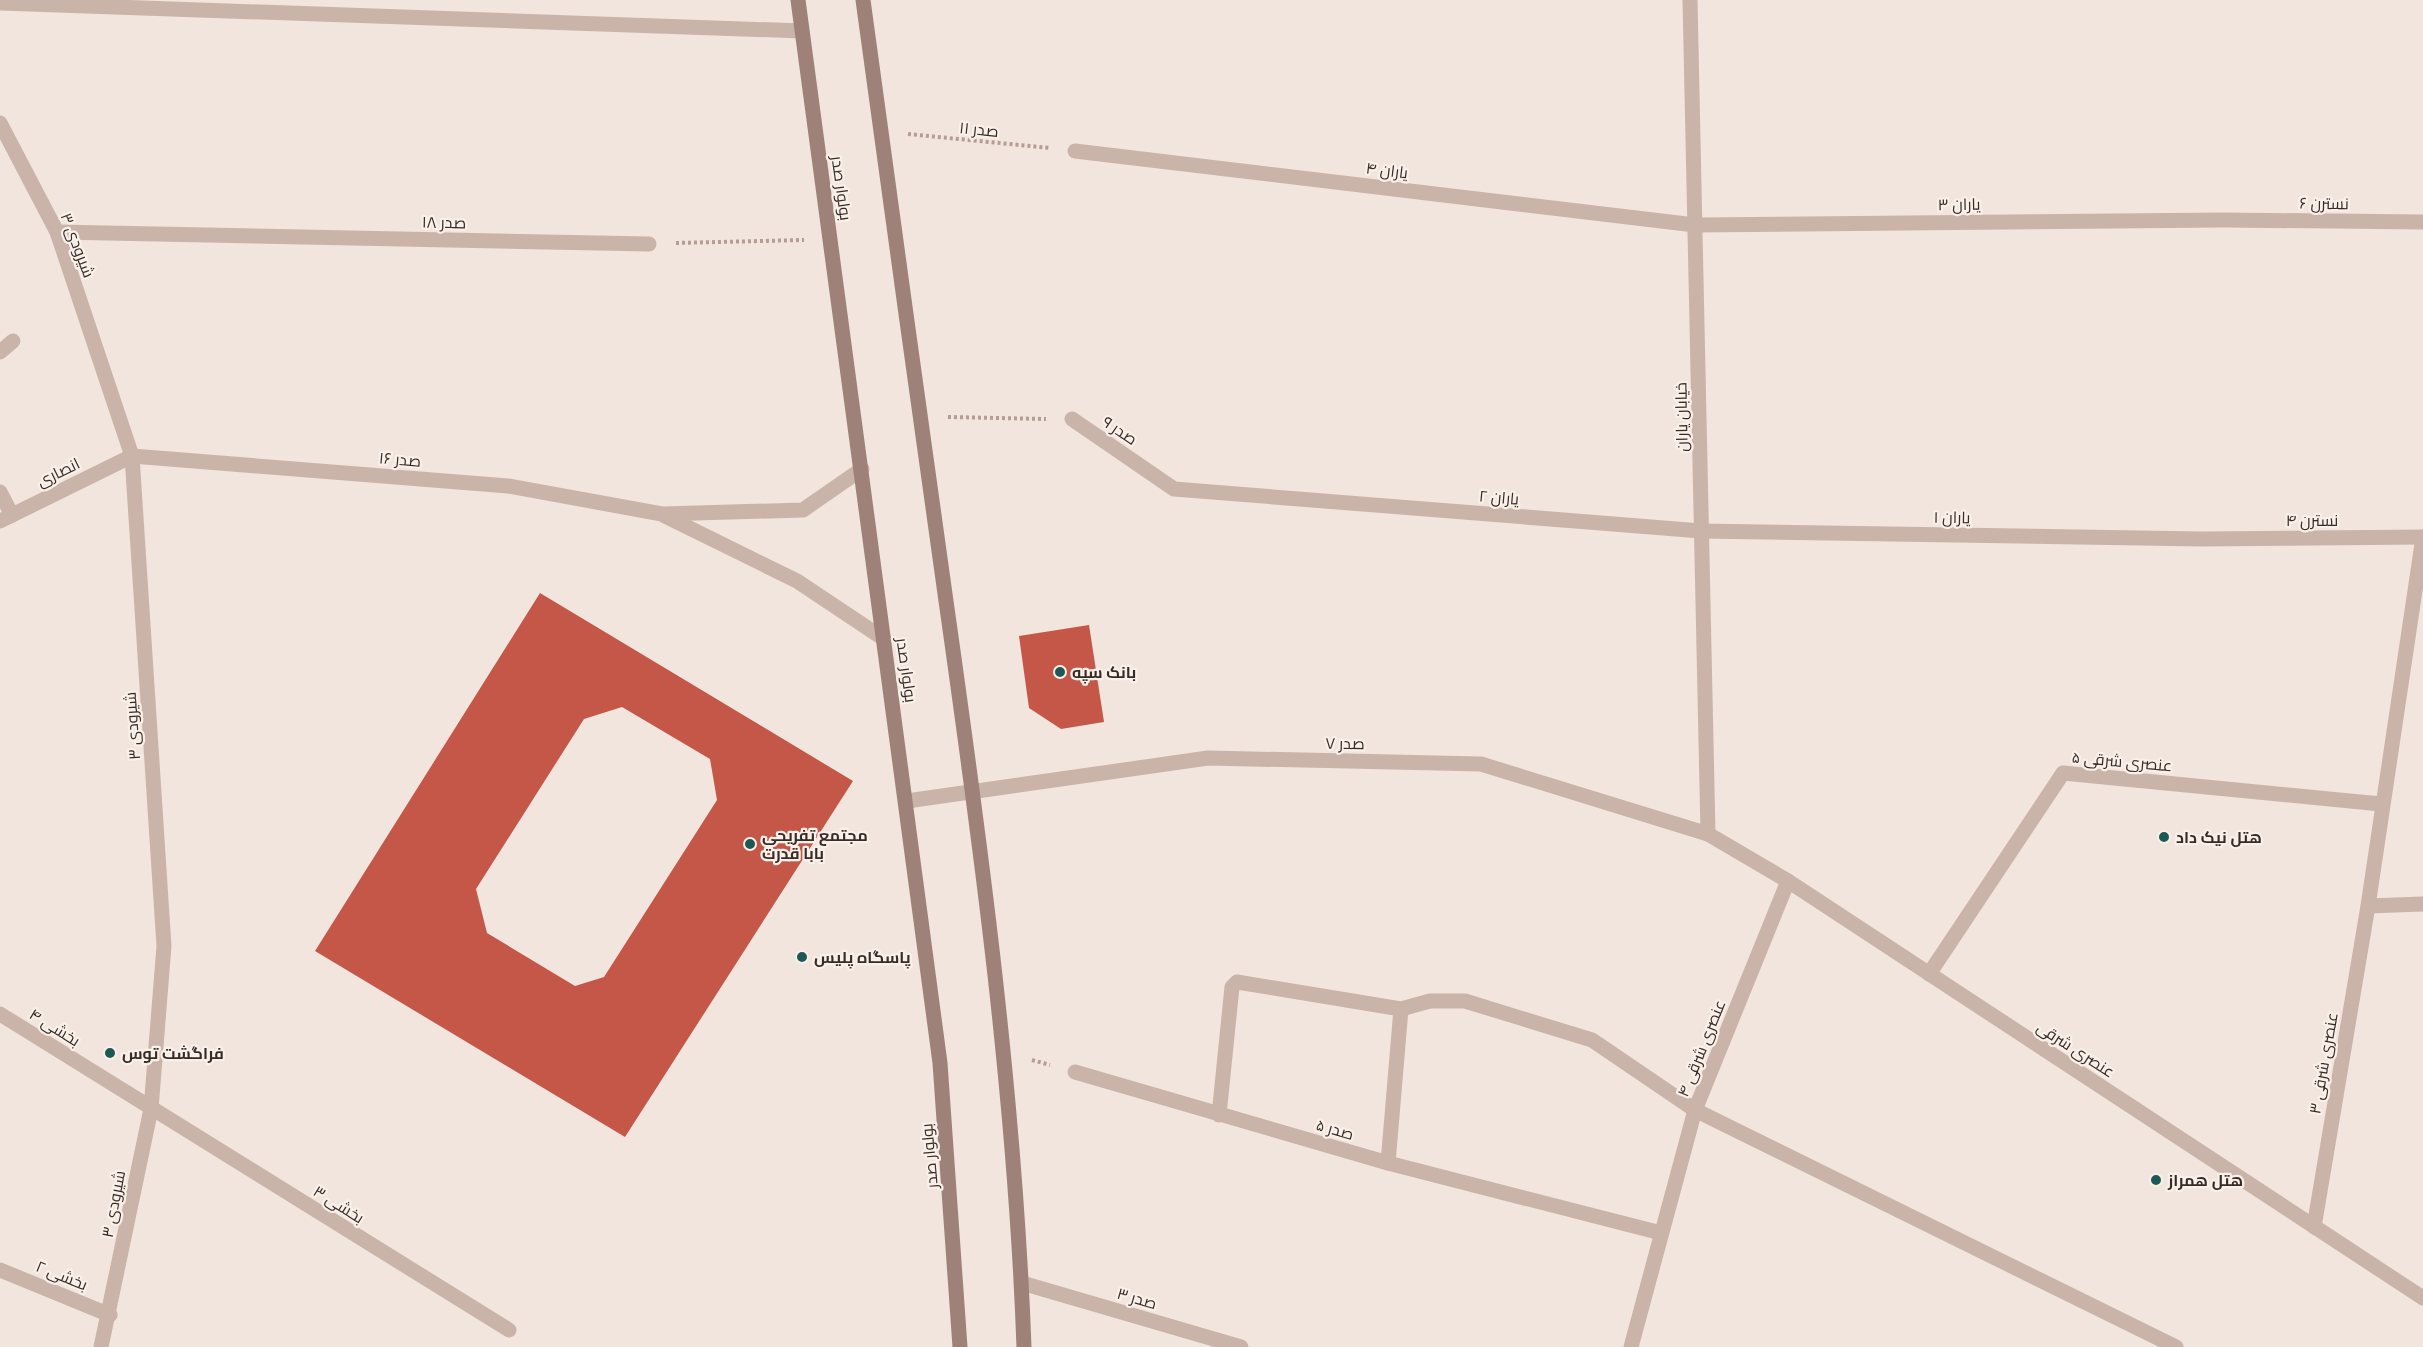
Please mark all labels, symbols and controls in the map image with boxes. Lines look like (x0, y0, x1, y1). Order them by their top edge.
street label: صدر ۱۱ (958, 118, 1000, 141)
street label: بولوار صدر (827, 153, 855, 222)
street label: یاران ۴ (1365, 158, 1410, 184)
street label: نسترن ۶ (2299, 194, 2349, 214)
street label: یاران ۳ (1938, 195, 1981, 215)
street label: شیرودی ۳ (56, 210, 99, 281)
street label: صدر ۱۸ (422, 213, 466, 232)
street label: خیابان یاران (1671, 382, 1693, 452)
street label: صدر ۹ (1099, 412, 1141, 449)
street label: صدر ۱۶ (378, 448, 422, 471)
street label: انصاری (34, 454, 83, 492)
street label: یاران ۲ (1478, 486, 1521, 510)
street label: یاران ۱ (1933, 508, 1971, 528)
street label: نسترن ۴ (2286, 511, 2338, 531)
street label: بولوار صدر (892, 635, 920, 704)
place label: بانک سپه (1072, 663, 1136, 684)
marker: بانک سپه (1053, 665, 1067, 679)
street label: شیرودی ۳ (121, 691, 145, 761)
street label: صدر ۷ (1325, 734, 1365, 753)
street label: عنصری شرقی ۵ (2071, 748, 2173, 776)
place label: مجتمع تفریحی بابا قدرت (762, 826, 868, 863)
place label: هتل نیک داد (2176, 828, 2262, 847)
marker: هتل نیک داد (2157, 830, 2171, 844)
marker: مجتمع تفریحی بابا قدرت (743, 837, 757, 851)
place label: پاسگاه پلیس (814, 948, 911, 969)
marker: پاسگاه پلیس (795, 950, 809, 964)
street label: عنصری شرقی ۴ (1673, 997, 1730, 1100)
street label: بخشی ۴ (25, 1004, 84, 1051)
street label: عنصری شرقی ۳ (2305, 1011, 2343, 1116)
street label: عنصری شرقی (2033, 1017, 2118, 1082)
place label: فراگشت توس (122, 1044, 224, 1063)
marker: فراگشت توس (103, 1046, 117, 1060)
street label: صدر ۵ (1314, 1115, 1356, 1144)
street label: بولوار صدر (917, 1123, 942, 1190)
street label: شیرودی ۳ (98, 1169, 130, 1239)
place label: هتل همراز (2167, 1171, 2243, 1190)
marker: هتل همراز (2149, 1173, 2163, 1187)
street label: بخشی ۳ (309, 1181, 368, 1228)
street label: بخشی ۲ (33, 1257, 90, 1295)
street label: صدر ۳ (1115, 1284, 1159, 1313)

